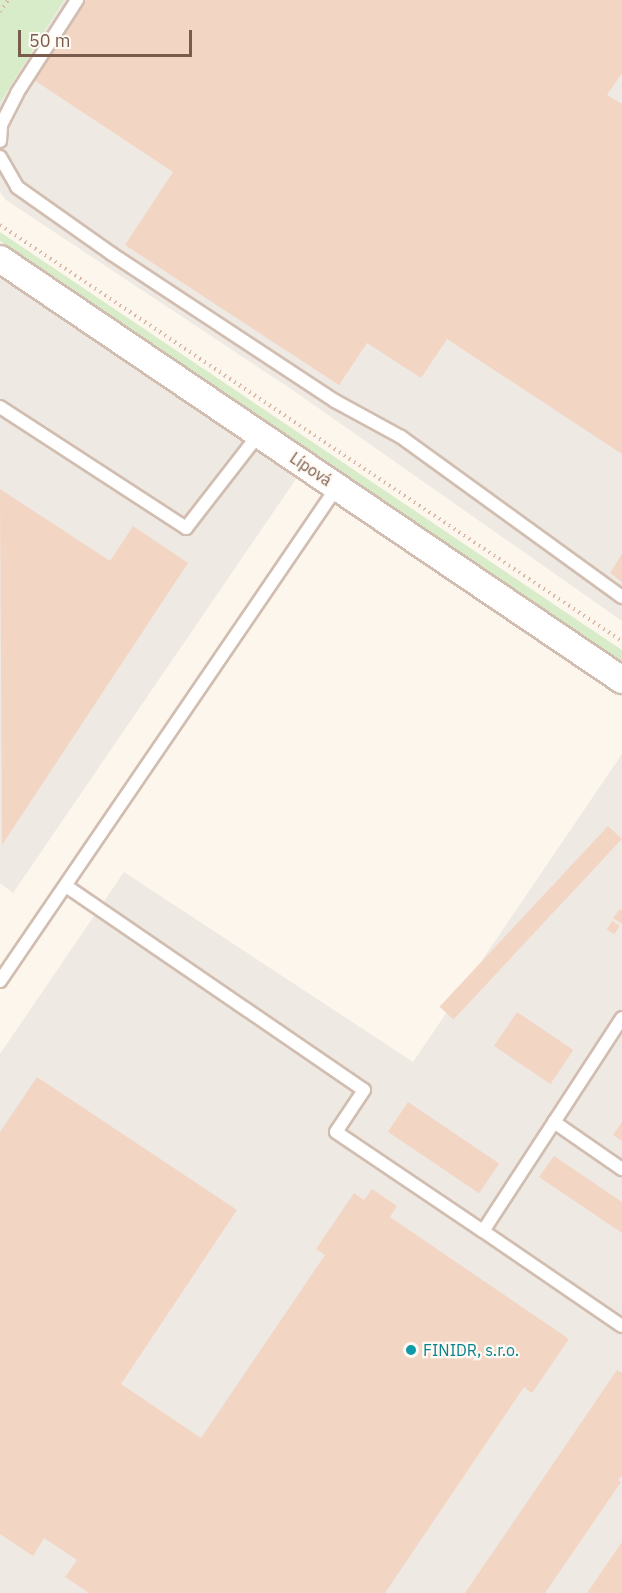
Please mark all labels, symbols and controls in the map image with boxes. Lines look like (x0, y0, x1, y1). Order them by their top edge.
scale bar (21, 18, 195, 56)
text: 50 m (29, 29, 71, 52)
street label: Lípová (286, 448, 336, 490)
place label: FINIDR, s.r.o. (423, 1340, 519, 1360)
marker: FINIDR, s.r.o. (404, 1343, 418, 1357)

